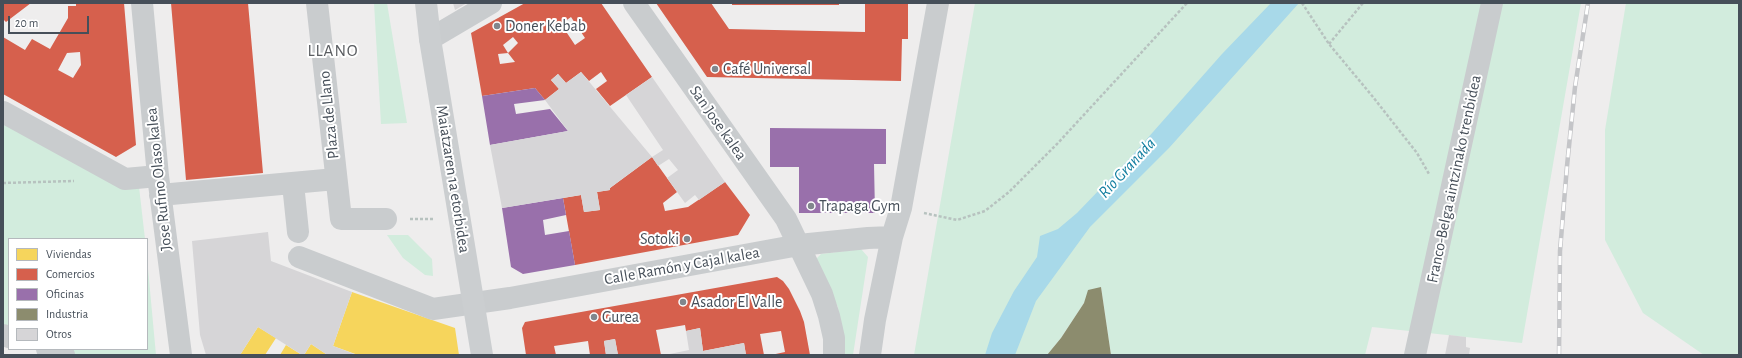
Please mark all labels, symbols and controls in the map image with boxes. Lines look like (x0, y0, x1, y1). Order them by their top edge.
scale bar (10, 8, 91, 34)
place label: Doner Kebab (505, 16, 586, 36)
text: 20 m (15, 17, 38, 29)
marker: Doner Kebab (492, 21, 502, 31)
district label: LLANO (307, 41, 359, 61)
place label: Café Universal (723, 59, 811, 79)
marker: Café Universal (710, 64, 720, 74)
street label: Plaza de Llano (315, 70, 343, 160)
street label: Franco-Belga aintzinako trenbidea (1423, 73, 1485, 285)
street label: San Jose kalea (685, 82, 751, 164)
street label: Maiatzaren 1a etorbidea (432, 104, 474, 254)
street label: Jose Rufino Olaso kalea (142, 107, 176, 251)
water label: Río Granada (1094, 134, 1160, 202)
place label: Trapaga Gym (819, 196, 900, 216)
marker: Trapaga Gym (806, 201, 816, 211)
place label: Sotoki (640, 229, 679, 249)
marker: Sotoki (682, 234, 692, 244)
legend (8, 238, 148, 350)
street label: Calle Ramón y Cajal kalea (603, 243, 761, 289)
text: Viviendas (46, 248, 92, 260)
text: Comercios (46, 268, 95, 280)
text: Oficinas (46, 288, 84, 300)
place label: Asador El Valle (691, 292, 782, 312)
marker: Asador El Valle (678, 297, 688, 307)
place label: Gurea (602, 307, 639, 327)
text: Industria (46, 308, 88, 320)
marker: Gurea (589, 312, 599, 322)
text: Otros (46, 328, 72, 340)

